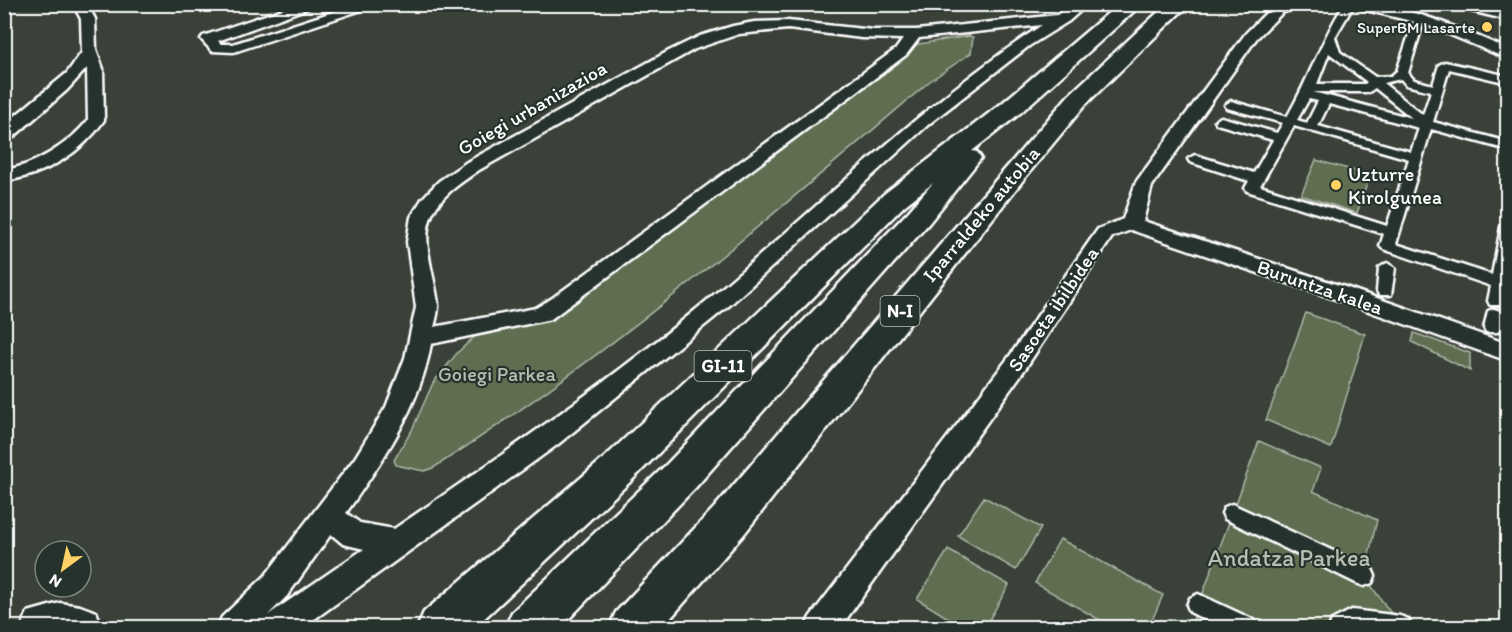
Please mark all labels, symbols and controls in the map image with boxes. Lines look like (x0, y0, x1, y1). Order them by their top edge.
place label: SuperBM Lasarte (1357, 18, 1475, 37)
marker: SuperBM Lasarte (1480, 20, 1494, 34)
street label: Goiegi urbanizazioa (453, 56, 611, 160)
street label: Iparraldeko autobia (917, 141, 1045, 287)
place label: Uzturre Kirolgunea (1348, 162, 1442, 209)
marker: Uzturre Kirolgunea (1329, 178, 1343, 192)
street label: Sasoeta ibilbidea (1002, 242, 1104, 376)
street label: Buruntza kalea (1254, 254, 1387, 320)
road number: N-I (880, 296, 920, 326)
road number: GI-11 (694, 351, 752, 381)
park label: Goiegi Parkea (438, 362, 557, 386)
north arrow (33, 539, 93, 599)
park label: Andatza Parkea (1208, 543, 1370, 572)
text: N (45, 570, 65, 592)

